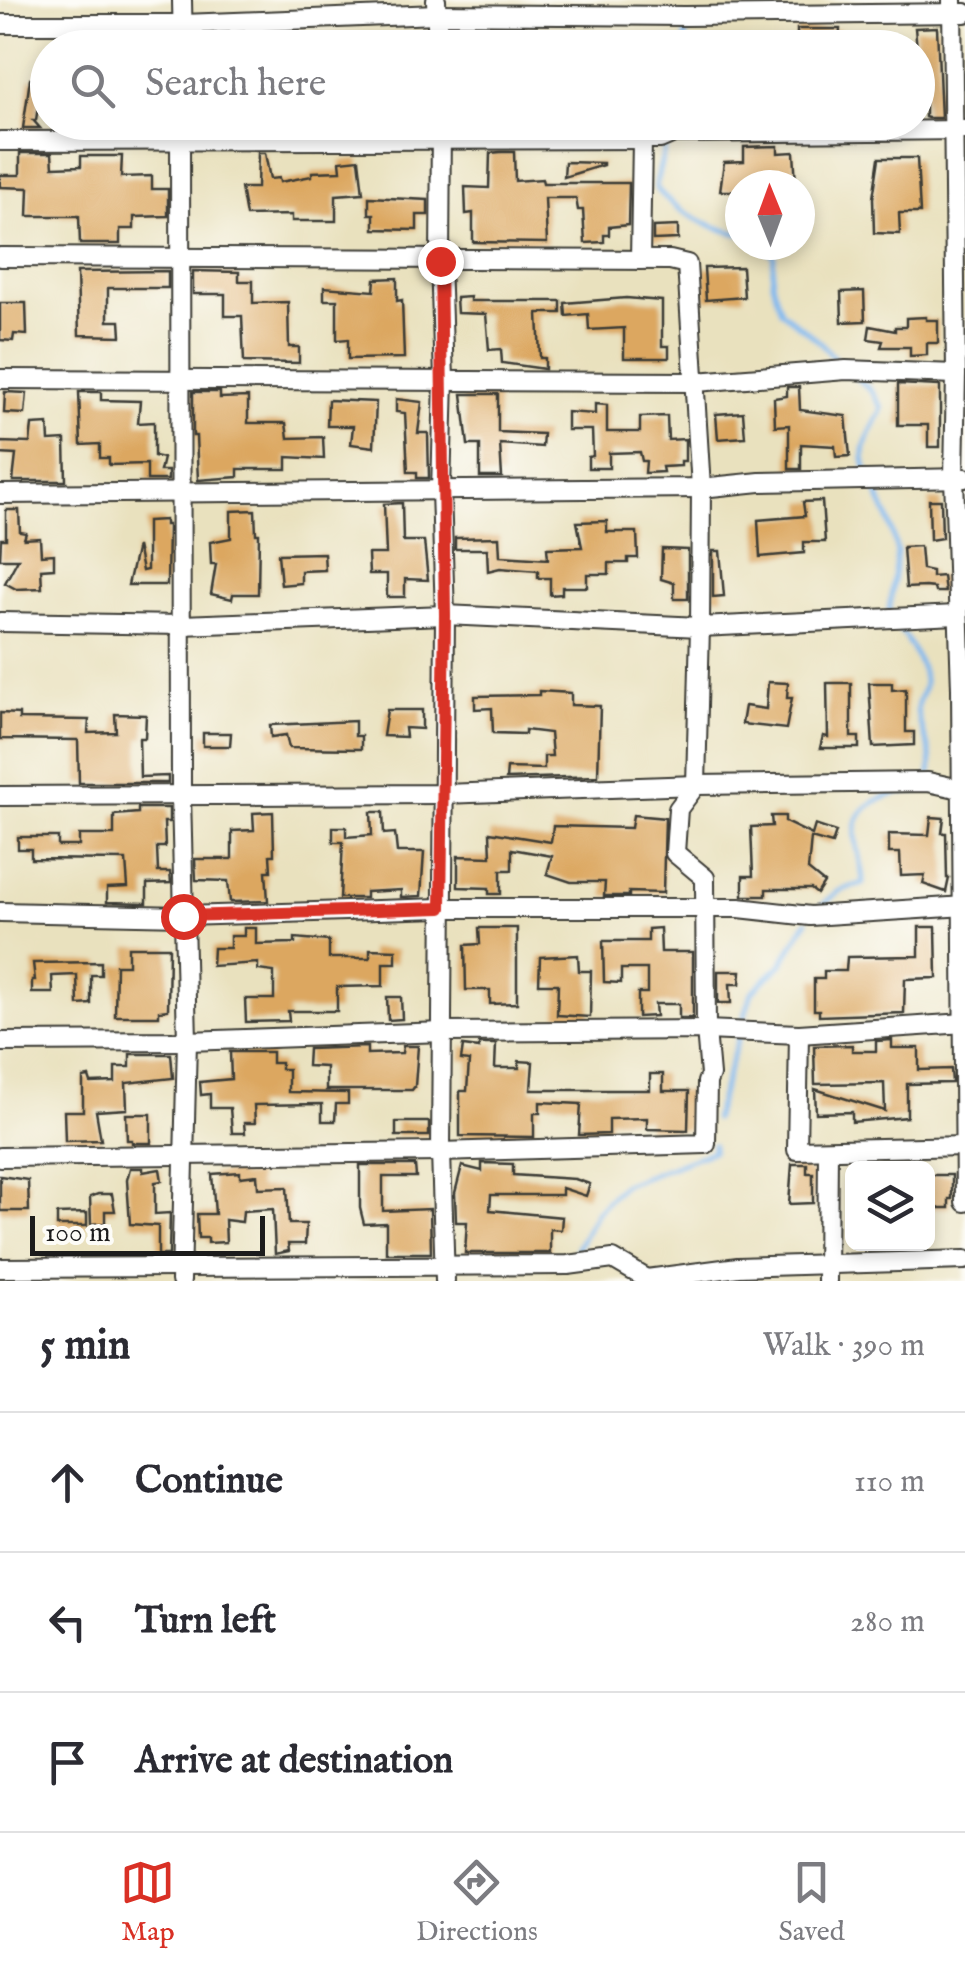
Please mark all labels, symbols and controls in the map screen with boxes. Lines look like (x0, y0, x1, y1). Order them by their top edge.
search box (30, 30, 935, 140)
icon: search (65, 58, 120, 113)
text: Search here (145, 61, 326, 109)
north arrow (725, 170, 815, 260)
route end (418, 239, 464, 285)
route start (161, 894, 207, 940)
map controls (845, 1161, 935, 1251)
button: layers (845, 1161, 935, 1251)
scale bar (30, 1211, 265, 1256)
text: 100 m (45, 1216, 111, 1251)
text: 5 min (40, 1320, 130, 1373)
text: Walk · 390 m (762, 1326, 925, 1367)
icon: ahead (40, 1455, 95, 1510)
text: Continue (135, 1458, 283, 1506)
text: 110 m (854, 1462, 925, 1503)
icon: left (40, 1595, 95, 1650)
text: Turn left (135, 1598, 276, 1646)
text: 280 m (850, 1602, 925, 1643)
icon: arrive (40, 1735, 95, 1790)
text: Arrive at destination (135, 1738, 453, 1786)
tab: Map (120, 1855, 175, 1950)
tab: Directions (416, 1855, 538, 1950)
tab: Saved (778, 1855, 845, 1950)

